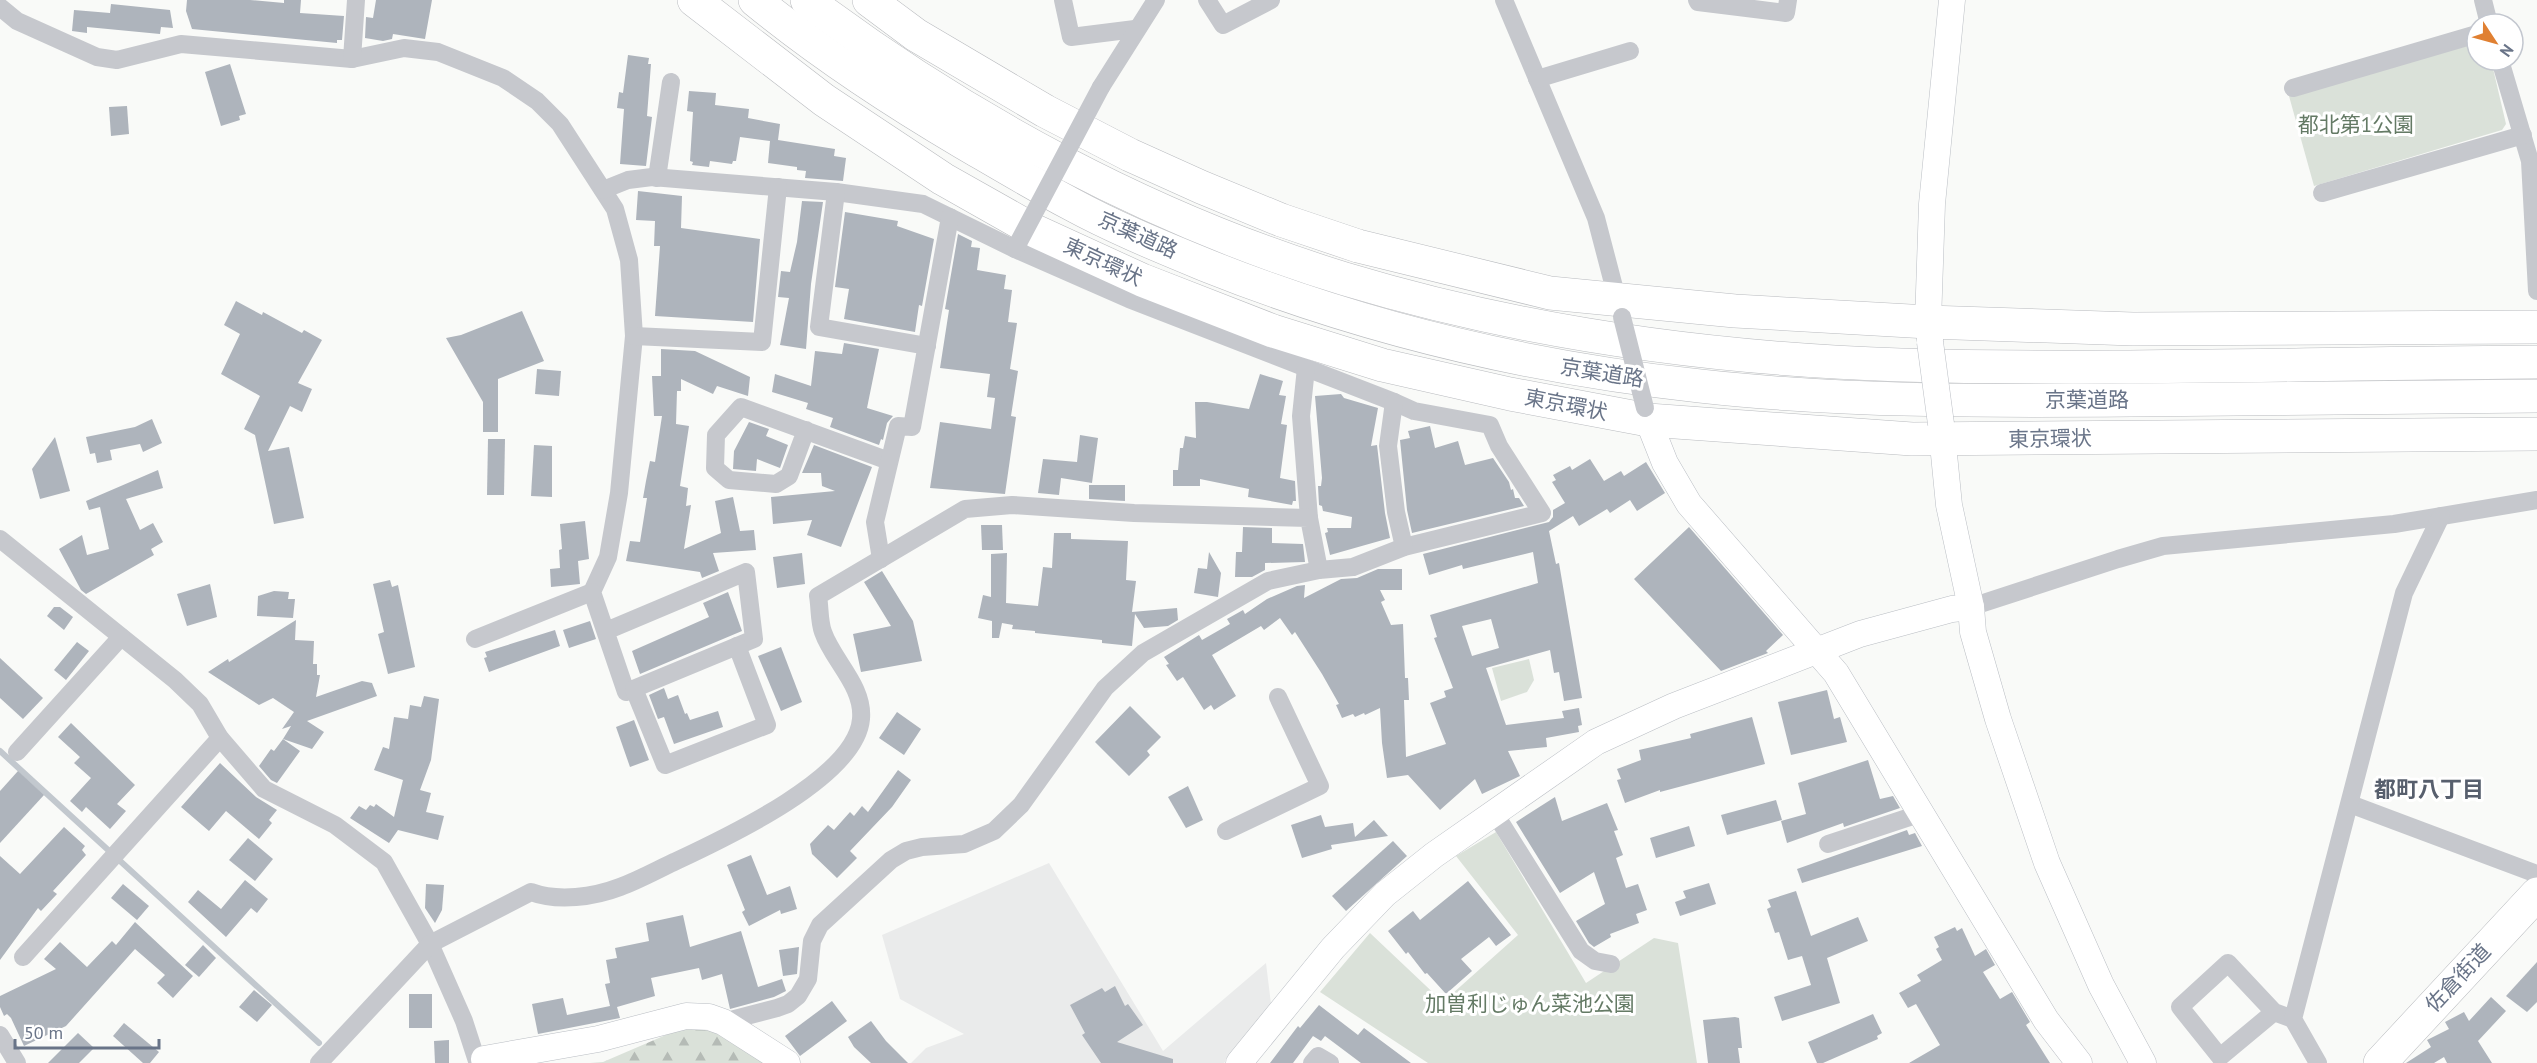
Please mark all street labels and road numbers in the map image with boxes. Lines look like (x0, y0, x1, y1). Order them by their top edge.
street label: 京葉道路 (1094, 205, 1182, 264)
street label: 東京環状 (1059, 232, 1147, 292)
street label: 京葉道路 (1558, 353, 1646, 392)
street label: 東京環状 (1522, 383, 1610, 426)
street label: 京葉道路 (2045, 386, 2129, 413)
street label: 東京環状 (2008, 424, 2092, 453)
street label: 佐倉街道 (2419, 938, 2496, 1018)

